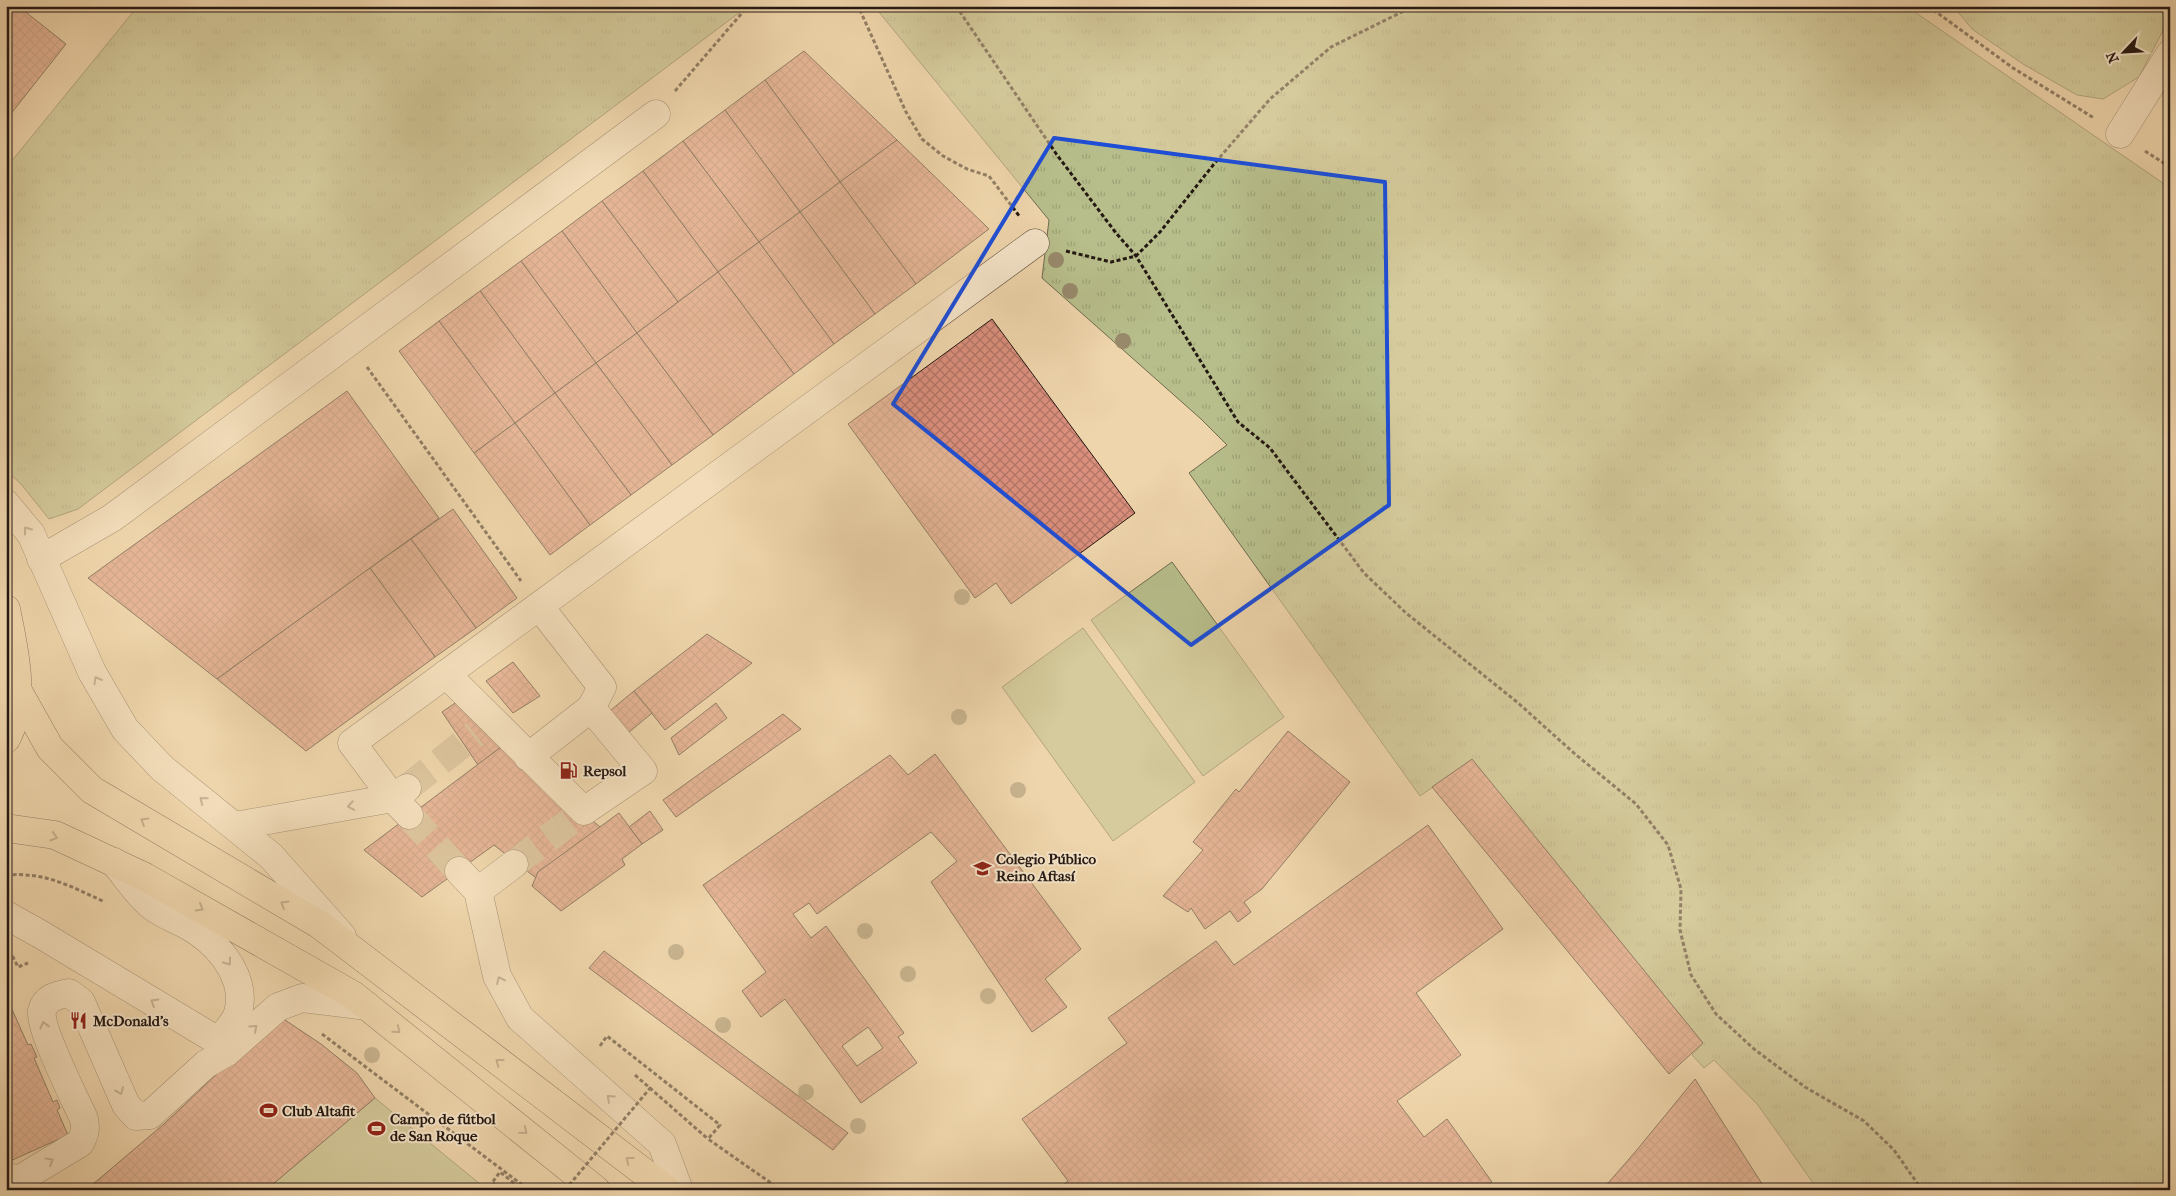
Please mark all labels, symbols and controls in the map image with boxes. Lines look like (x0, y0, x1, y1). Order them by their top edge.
north arrow (2098, 28, 2148, 78)
text: N (2103, 49, 2123, 66)
one-way arrow (24, 526, 33, 536)
one-way arrow (93, 676, 103, 685)
fuel station icon: Repsol (559, 761, 579, 781)
place label: Repsol (583, 762, 627, 780)
one-way arrow (200, 798, 209, 806)
one-way arrow (346, 800, 355, 810)
one-way arrow (140, 817, 149, 827)
one-way arrow (49, 831, 58, 841)
place label: Colegio Público Reino Aftasí (996, 850, 1097, 885)
school or university icon: Colegio Público Reino Aftasí (972, 858, 992, 878)
one-way arrow (280, 900, 289, 910)
one-way arrow (194, 901, 203, 911)
one-way arrow (222, 956, 231, 966)
one-way arrow (496, 977, 506, 986)
one-way arrow (150, 999, 159, 1009)
restaurant icon: McDonald's (69, 1011, 89, 1031)
place label: McDonald's (92, 1012, 169, 1030)
one-way arrow (40, 1022, 50, 1030)
one-way arrow (248, 1024, 257, 1033)
one-way arrow (391, 1024, 400, 1032)
one-way arrow (495, 1059, 505, 1068)
one-way arrow (113, 1086, 124, 1095)
one-way arrow (606, 1094, 615, 1103)
sports icon: Club Altafit (258, 1101, 278, 1121)
place label: Club Altafit (282, 1102, 356, 1120)
place label: Campo de fútbol de San Roque (390, 1110, 496, 1145)
sports icon: Campo de fútbol de San Roque (366, 1118, 386, 1138)
one-way arrow (518, 1126, 527, 1134)
one-way arrow (44, 1158, 53, 1168)
one-way arrow (626, 1158, 635, 1166)

